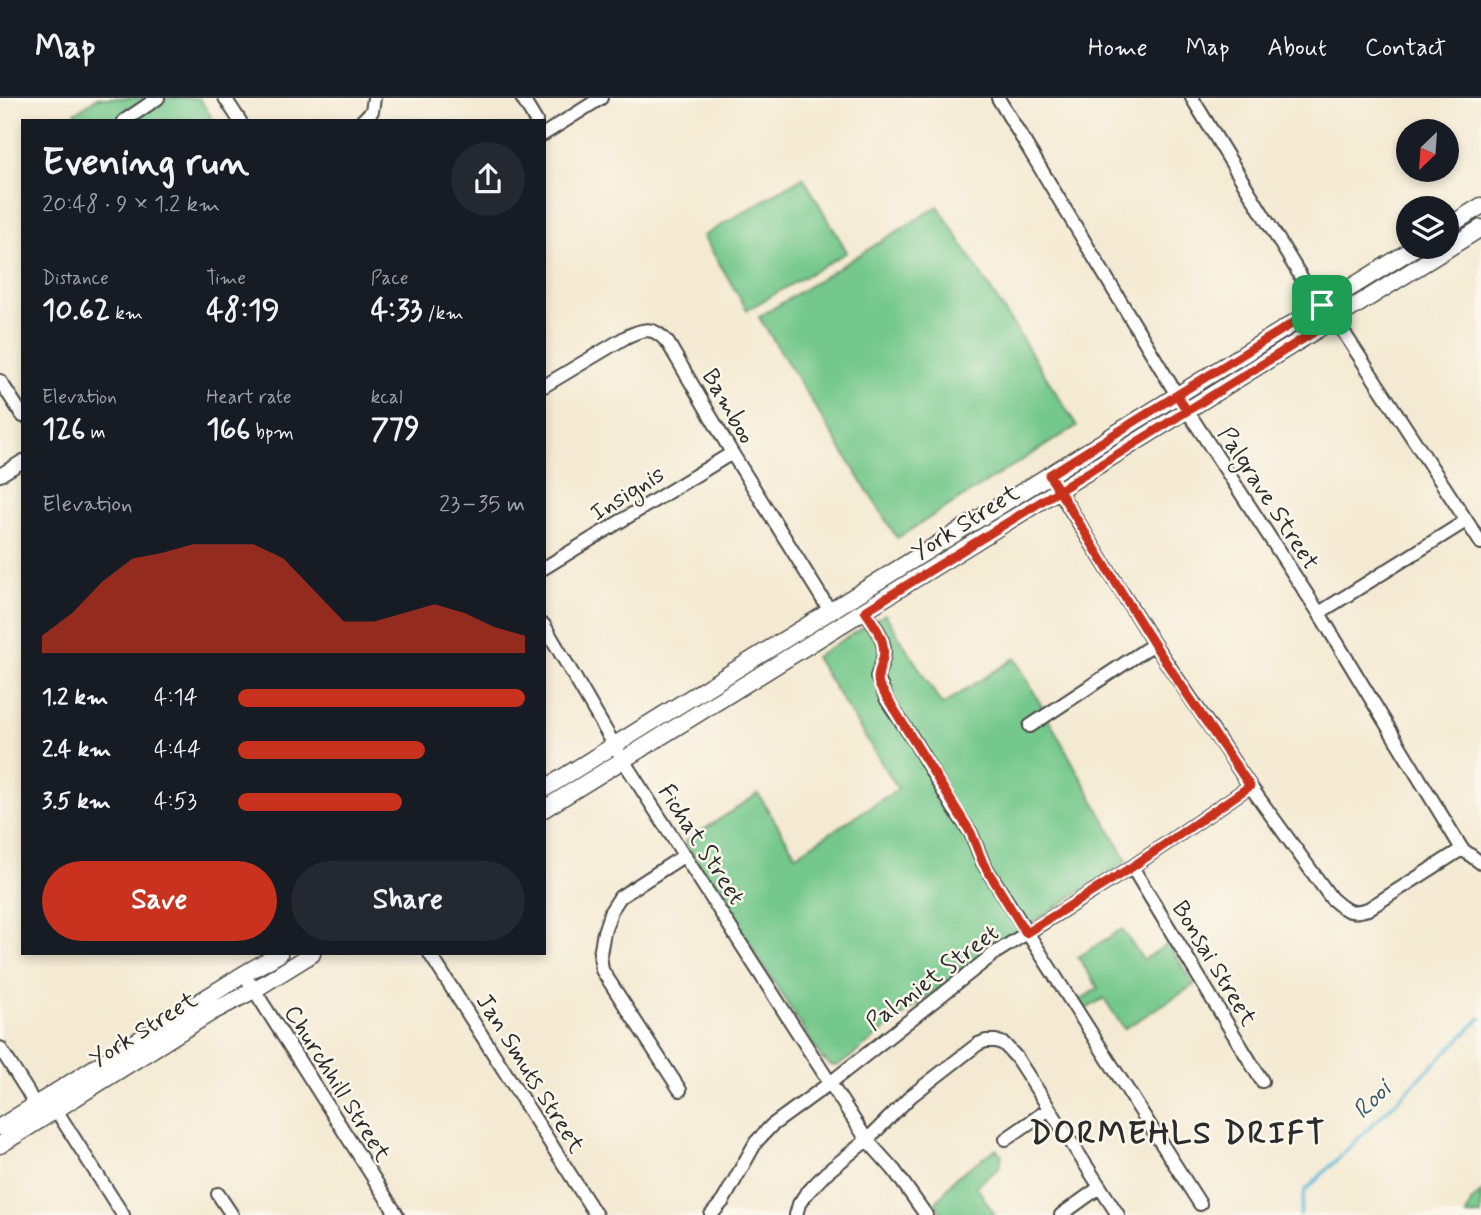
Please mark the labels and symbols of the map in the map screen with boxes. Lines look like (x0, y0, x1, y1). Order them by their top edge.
north arrow (1396, 119, 1460, 182)
pin (1292, 275, 1352, 335)
street label: Bamboo (694, 364, 762, 450)
street label: Palgrave Street (1208, 421, 1326, 577)
street label: Insignis (585, 459, 672, 531)
street label: York Street (906, 478, 1025, 569)
street label: Fichat Street (650, 778, 751, 911)
street label: Bonsai Street (1164, 895, 1263, 1032)
street label: Palmiet Street (860, 918, 1006, 1038)
street label: York Street (84, 985, 203, 1076)
street label: Jan Smuts Street (468, 988, 591, 1159)
street label: Churchhill Street (276, 1000, 397, 1168)
water label: Rooi (1345, 1071, 1401, 1127)
district label: DORMEHLS DRIFT (1029, 1113, 1327, 1155)

